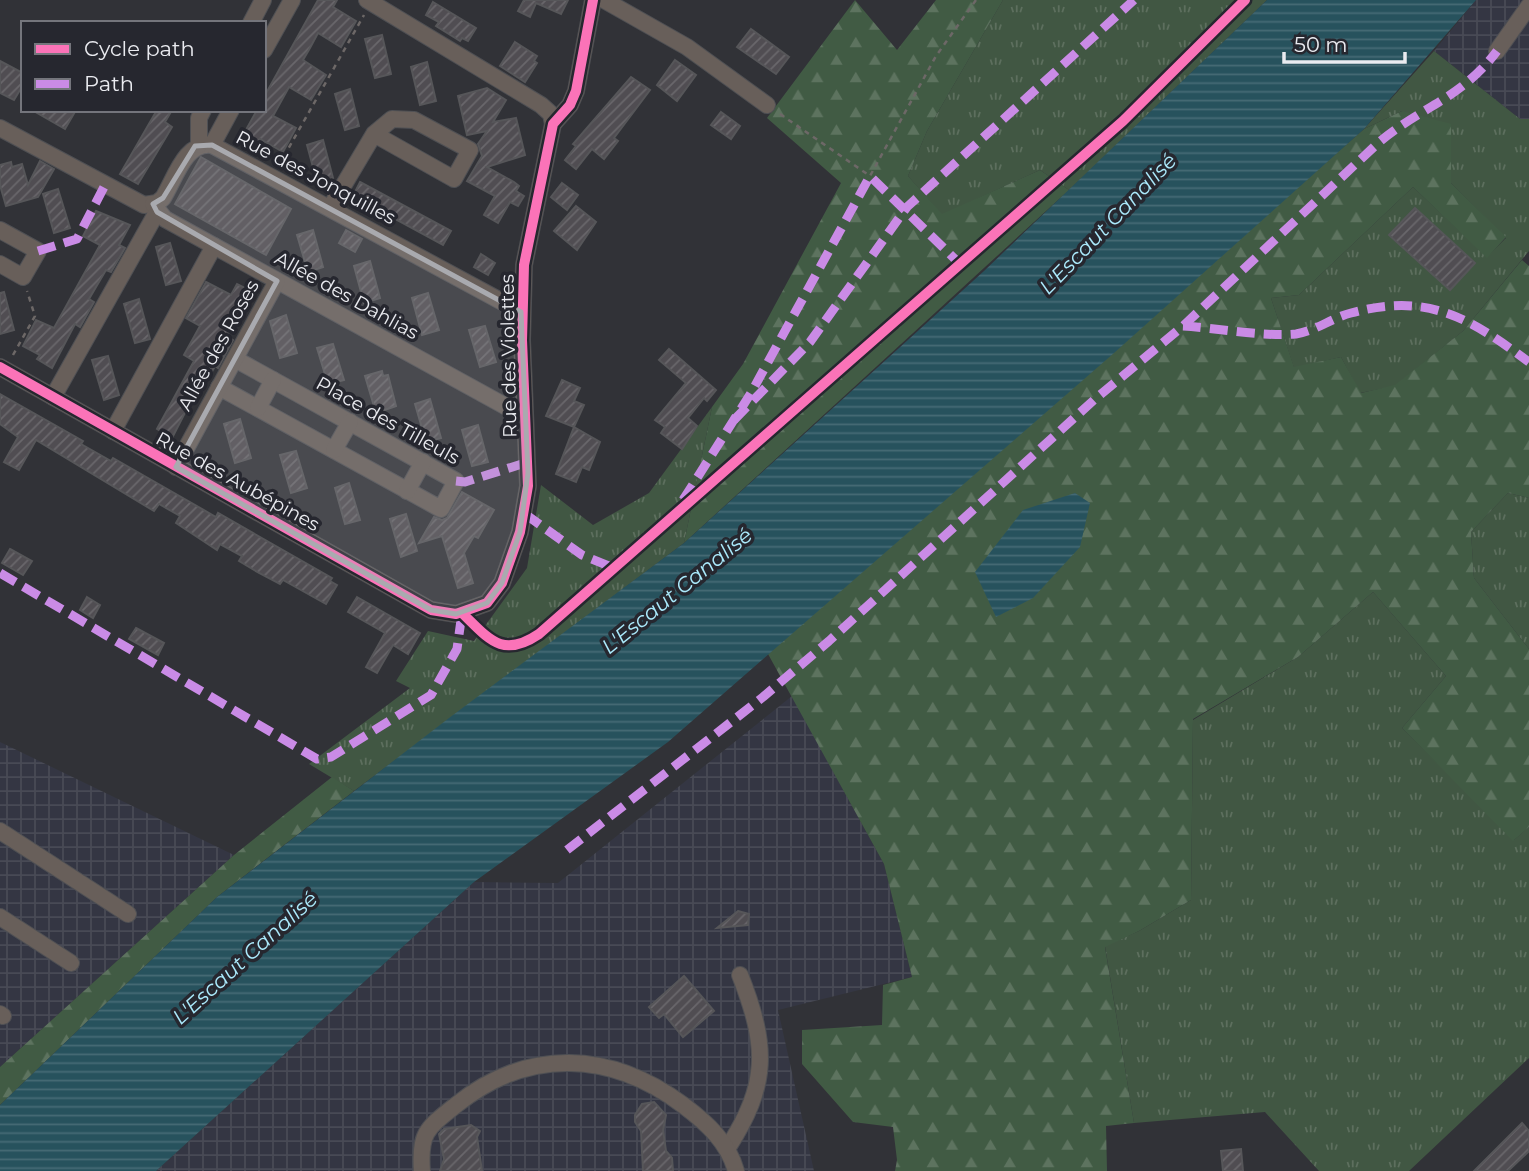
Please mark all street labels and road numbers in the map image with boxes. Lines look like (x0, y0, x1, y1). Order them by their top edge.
street label: Rue des Jonquilles (232, 126, 400, 229)
street label: Allée des Dahlias (271, 246, 423, 344)
street label: Rue des Violettes (496, 274, 521, 438)
street label: Allée des Roses (173, 276, 264, 415)
street label: Place des Tilleuls (312, 371, 463, 469)
street label: Rue des Aubépines (152, 427, 324, 536)

